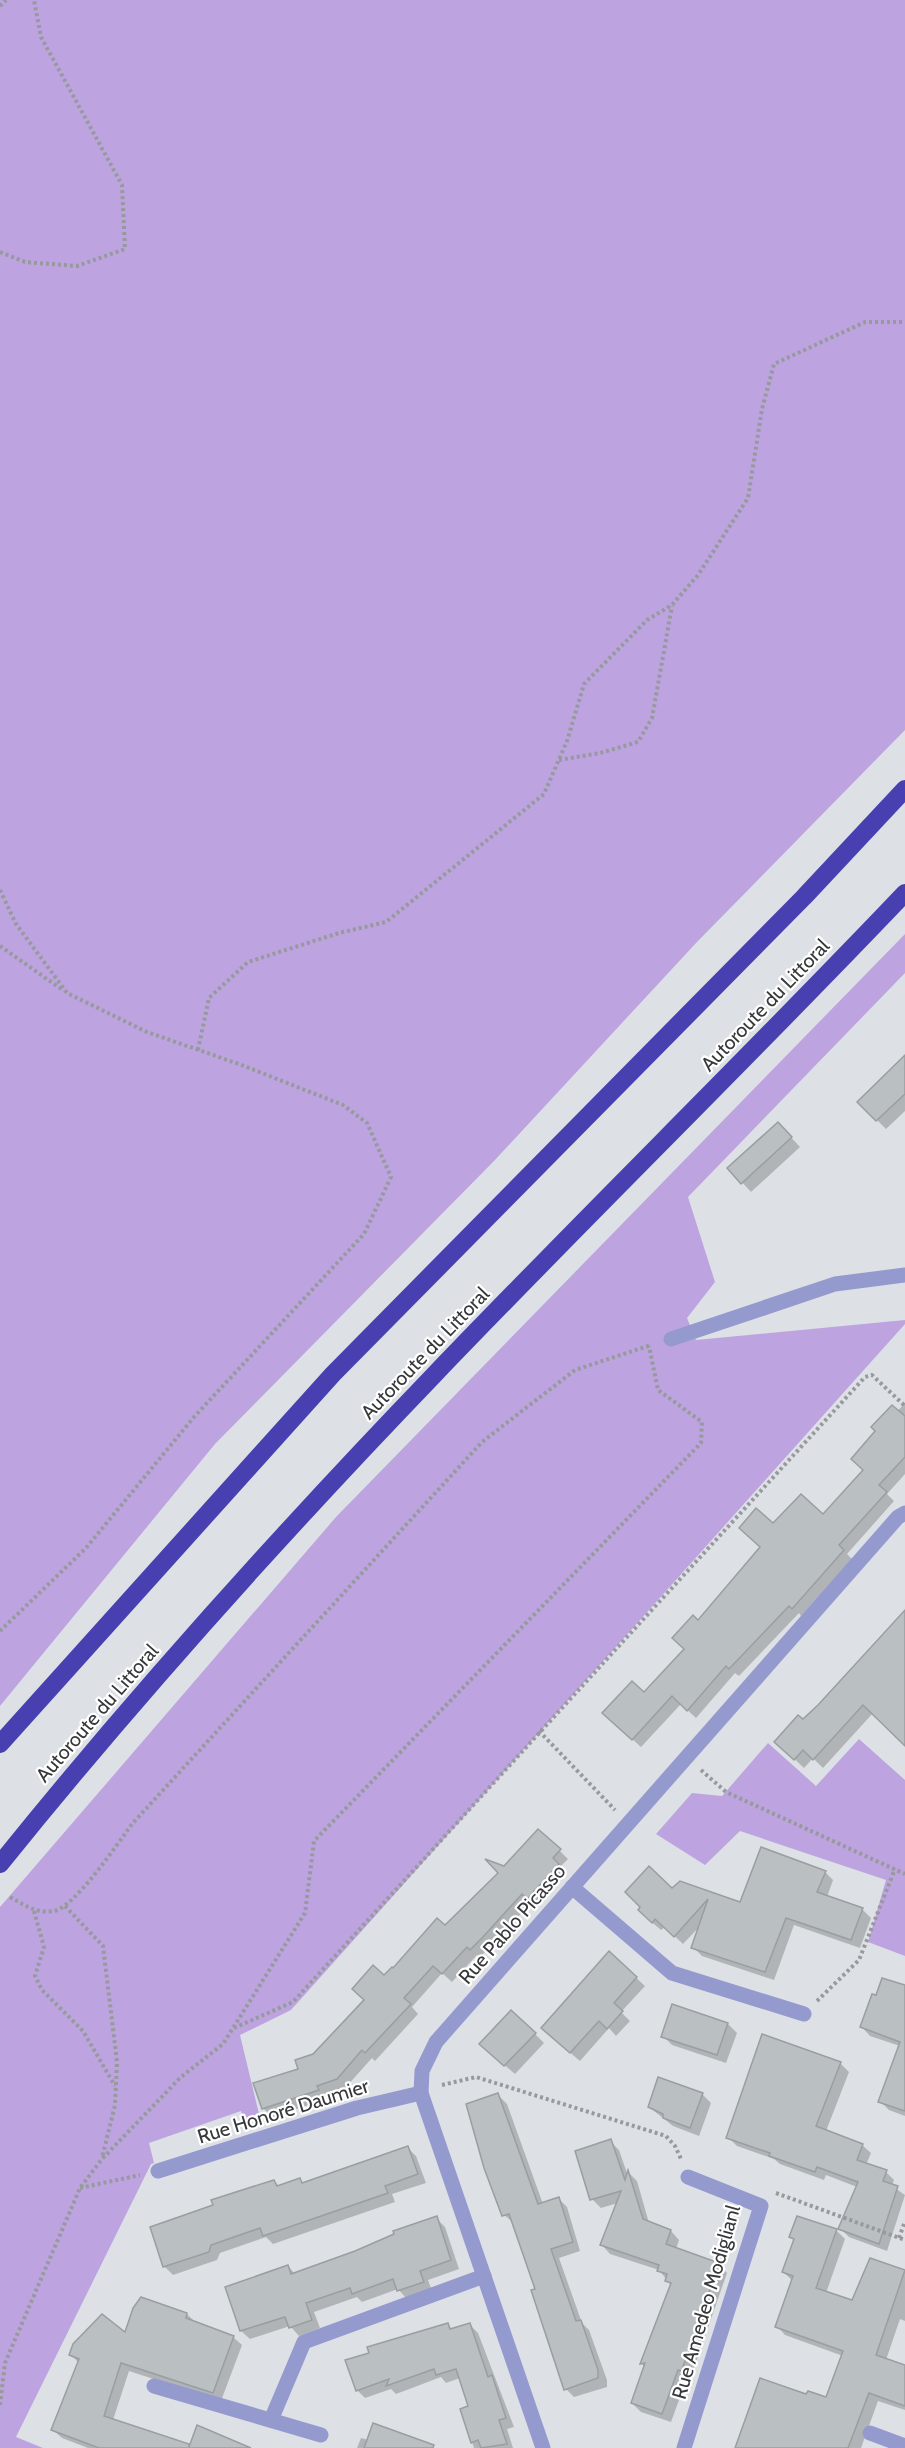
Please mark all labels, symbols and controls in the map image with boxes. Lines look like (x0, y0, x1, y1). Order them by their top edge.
street label: Autoroute du Littoral (696, 934, 834, 1076)
street label: Autoroute du Littoral (356, 1282, 494, 1424)
street label: Autoroute du Littoral (31, 1639, 163, 1787)
street label: Rue Pablo Picasso (453, 1859, 571, 1989)
street label: Rue Honoré Daumier (195, 2073, 372, 2148)
street label: Rue Amedeo Modiglianl (667, 2202, 745, 2402)

